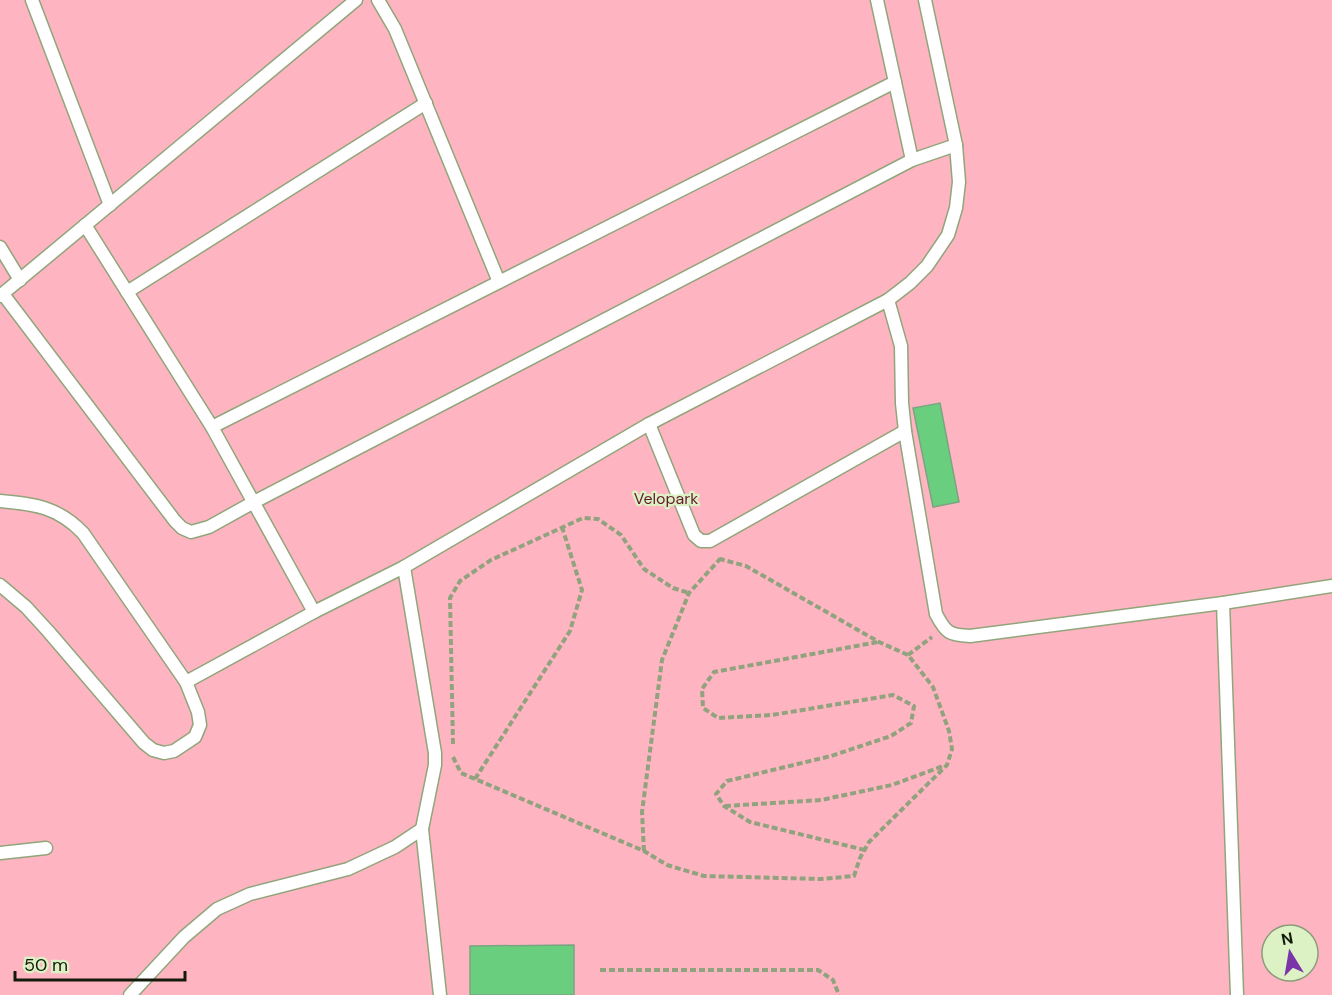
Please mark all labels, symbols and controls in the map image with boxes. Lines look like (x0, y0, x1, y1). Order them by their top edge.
park label: Velopark (634, 488, 698, 509)
north arrow (1260, 923, 1320, 983)
text: N (1280, 927, 1295, 950)
scale bar (15, 944, 184, 982)
text: 50 m (24, 953, 68, 977)

